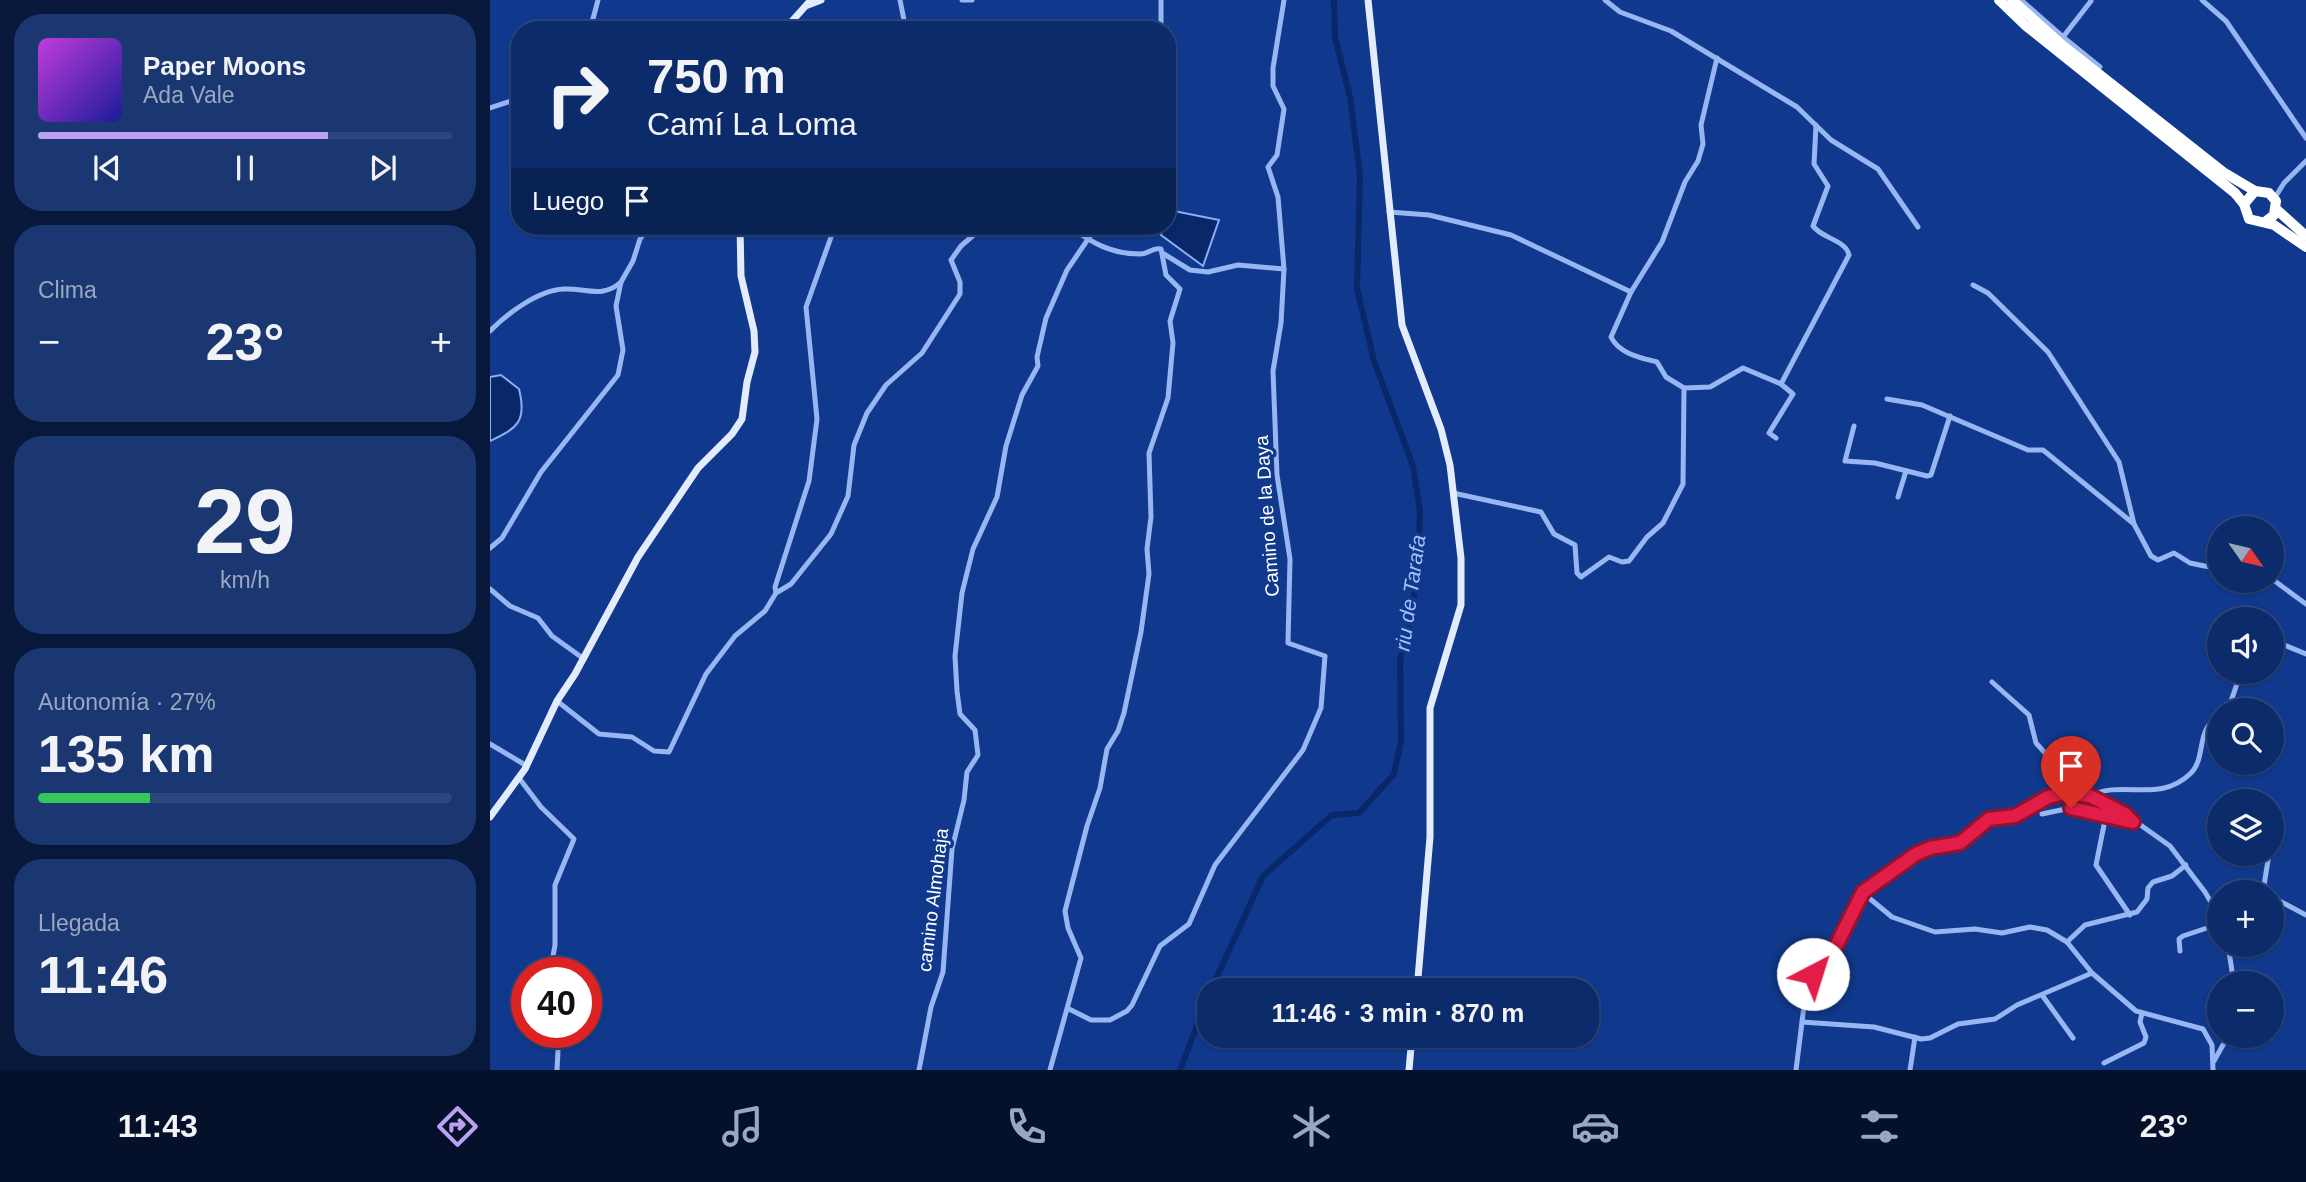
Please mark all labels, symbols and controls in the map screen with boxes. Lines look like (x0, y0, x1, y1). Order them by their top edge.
icon: right (532, 49, 623, 140)
text: 750 m (647, 49, 786, 103)
text: Paper Moons (143, 51, 306, 81)
text: Ada Vale (143, 82, 235, 108)
text: Camí La Loma (647, 106, 857, 142)
icon: previous (88, 149, 126, 187)
icon: pause (226, 149, 264, 187)
icon: next (364, 149, 402, 187)
icon: arrive (618, 182, 656, 220)
text: Luego (532, 186, 604, 216)
text: Clima (38, 277, 97, 303)
text: 23° (206, 313, 284, 371)
text: − (38, 321, 60, 363)
text: + (430, 321, 452, 363)
street label: Camino de la Daya (1251, 434, 1283, 597)
text: 29 (194, 471, 296, 572)
north arrow (2207, 516, 2284, 593)
map controls (2207, 516, 2284, 1048)
water label: riu de Tarafa (1390, 533, 1430, 653)
text: km/h (220, 567, 270, 593)
button: sound (2207, 607, 2284, 684)
text: Autonomía · 27% (38, 689, 216, 715)
button: search (2207, 698, 2284, 775)
text: 135 km (38, 725, 214, 783)
pin (2041, 736, 2101, 808)
icon: arrive (2052, 747, 2090, 785)
button: layers (2207, 789, 2284, 866)
street label: camino Almohaja (914, 826, 952, 973)
button: + (2207, 880, 2284, 957)
text: Llegada (38, 910, 120, 936)
position arrow (1776, 937, 1850, 1011)
text: 11:46 (38, 946, 168, 1004)
speed limit sign: 40 (511, 957, 602, 1048)
button: − (2207, 971, 2284, 1048)
text: 11:46 · 3 min · 870 m (1272, 998, 1524, 1028)
icon: directions (433, 1102, 482, 1151)
icon: music (718, 1102, 767, 1151)
icon: phone (1002, 1102, 1051, 1151)
icon: climate (1287, 1102, 1336, 1151)
icon: car (1571, 1102, 1620, 1151)
icon: filters (1855, 1102, 1904, 1151)
text: 11:43 (118, 1108, 198, 1144)
text: 23° (2140, 1108, 2188, 1144)

